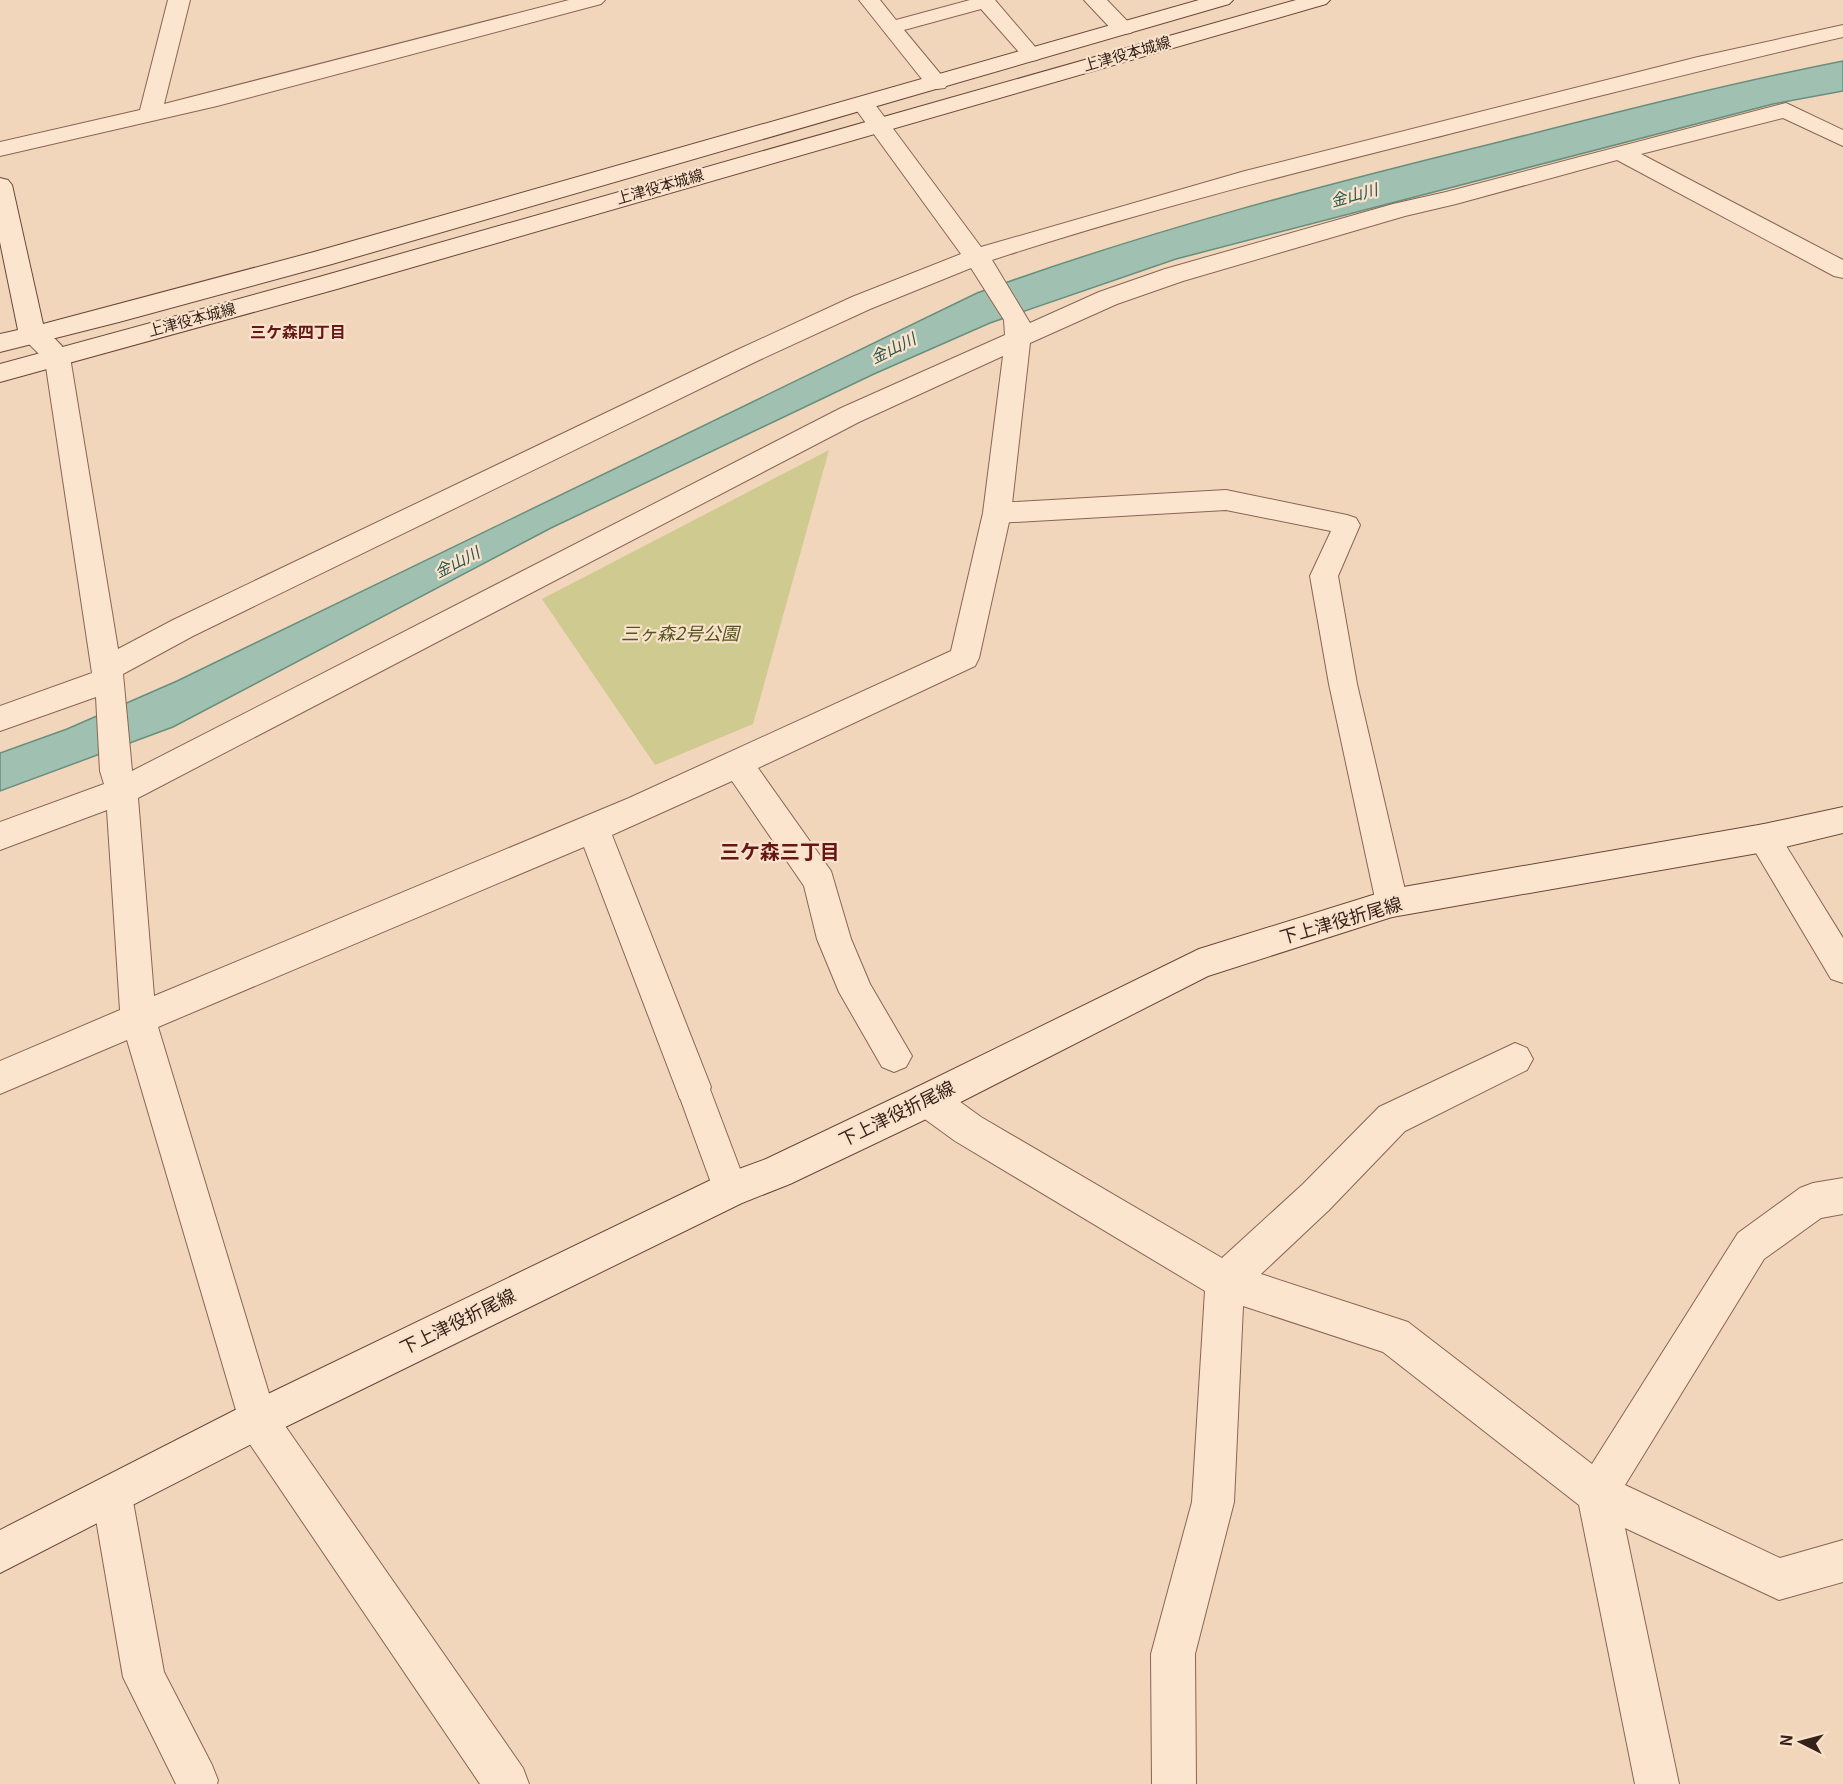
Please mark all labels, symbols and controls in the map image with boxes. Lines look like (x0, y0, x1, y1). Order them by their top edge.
street label: 上津役本城線 (1080, 30, 1173, 75)
street label: 上津役本城線 (613, 163, 706, 208)
water label: 金山川 (1327, 176, 1382, 212)
street label: 上津役本城線 (145, 297, 238, 340)
district label: 三ケ森四丁目 (250, 319, 346, 343)
water label: 金山川 (866, 325, 921, 368)
water label: 金山川 (430, 539, 485, 583)
park label: 三ヶ森2号公園 (621, 619, 742, 645)
district label: 三ケ森三丁目 (720, 836, 840, 865)
street label: 下上津役折尾線 (1276, 889, 1405, 949)
street label: 下上津役折尾線 (834, 1073, 958, 1152)
street label: 下上津役折尾線 (395, 1281, 519, 1360)
north arrow (1771, 1712, 1831, 1772)
text: N (1773, 1733, 1798, 1748)

